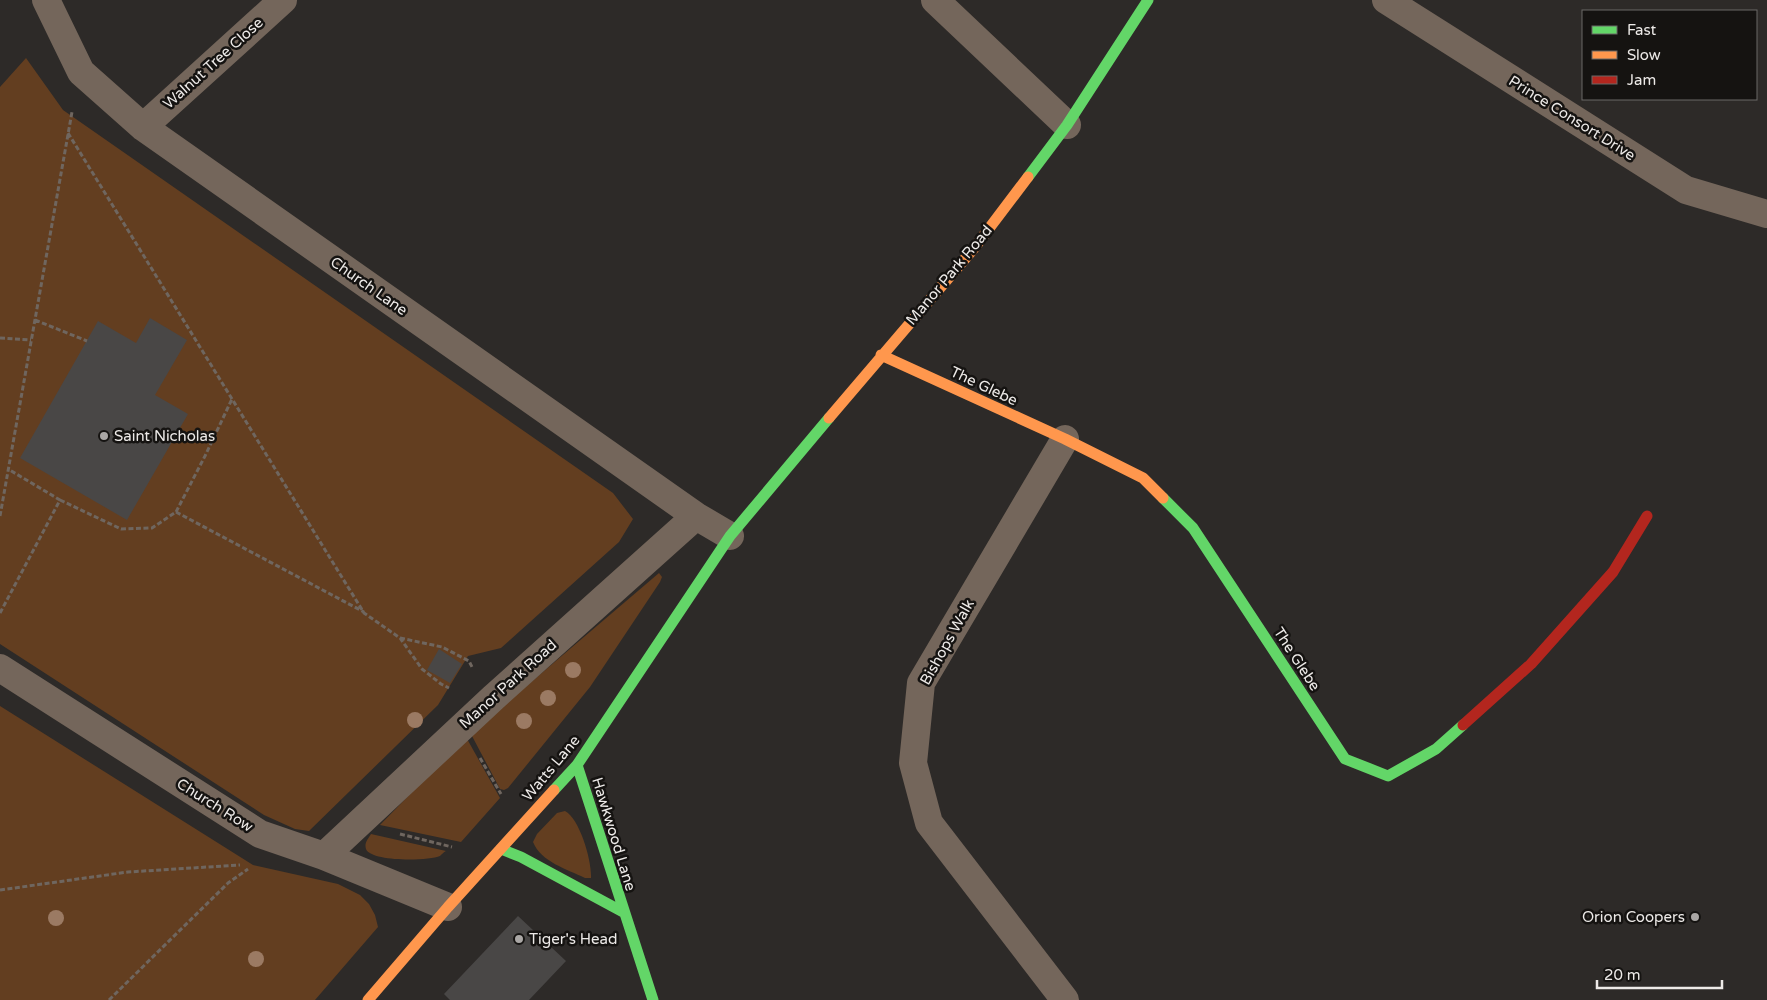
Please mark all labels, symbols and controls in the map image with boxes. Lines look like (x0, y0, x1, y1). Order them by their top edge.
legend (1582, 10, 1757, 100)
street label: Walnut Tree Close (159, 13, 267, 113)
text: Fast (1627, 21, 1657, 39)
text: Slow (1627, 46, 1661, 64)
text: Jam (1627, 71, 1656, 89)
street label: Prince Consort Drive (1505, 72, 1639, 164)
street label: Manor Park Road (902, 222, 996, 328)
street label: Church Lane (327, 253, 411, 319)
street label: The Glebe (948, 363, 1020, 409)
place label: Saint Nicholas (114, 427, 215, 445)
marker: Saint Nicholas (98, 430, 110, 442)
street label: Bishops Walk (916, 596, 978, 688)
street label: The Glebe (1270, 624, 1324, 694)
street label: Manor Park Road (456, 636, 560, 732)
street label: Watts Lane (518, 732, 584, 804)
street label: Church Row (173, 774, 257, 836)
street label: Hawkwood Lane (588, 775, 640, 893)
place label: Orion Coopers (1582, 908, 1685, 926)
marker: Orion Coopers (1689, 911, 1701, 923)
place label: Tiger's Head (529, 930, 617, 948)
marker: Tiger's Head (513, 933, 525, 945)
scale bar (1597, 958, 1722, 990)
text: 20 m (1604, 966, 1641, 984)

